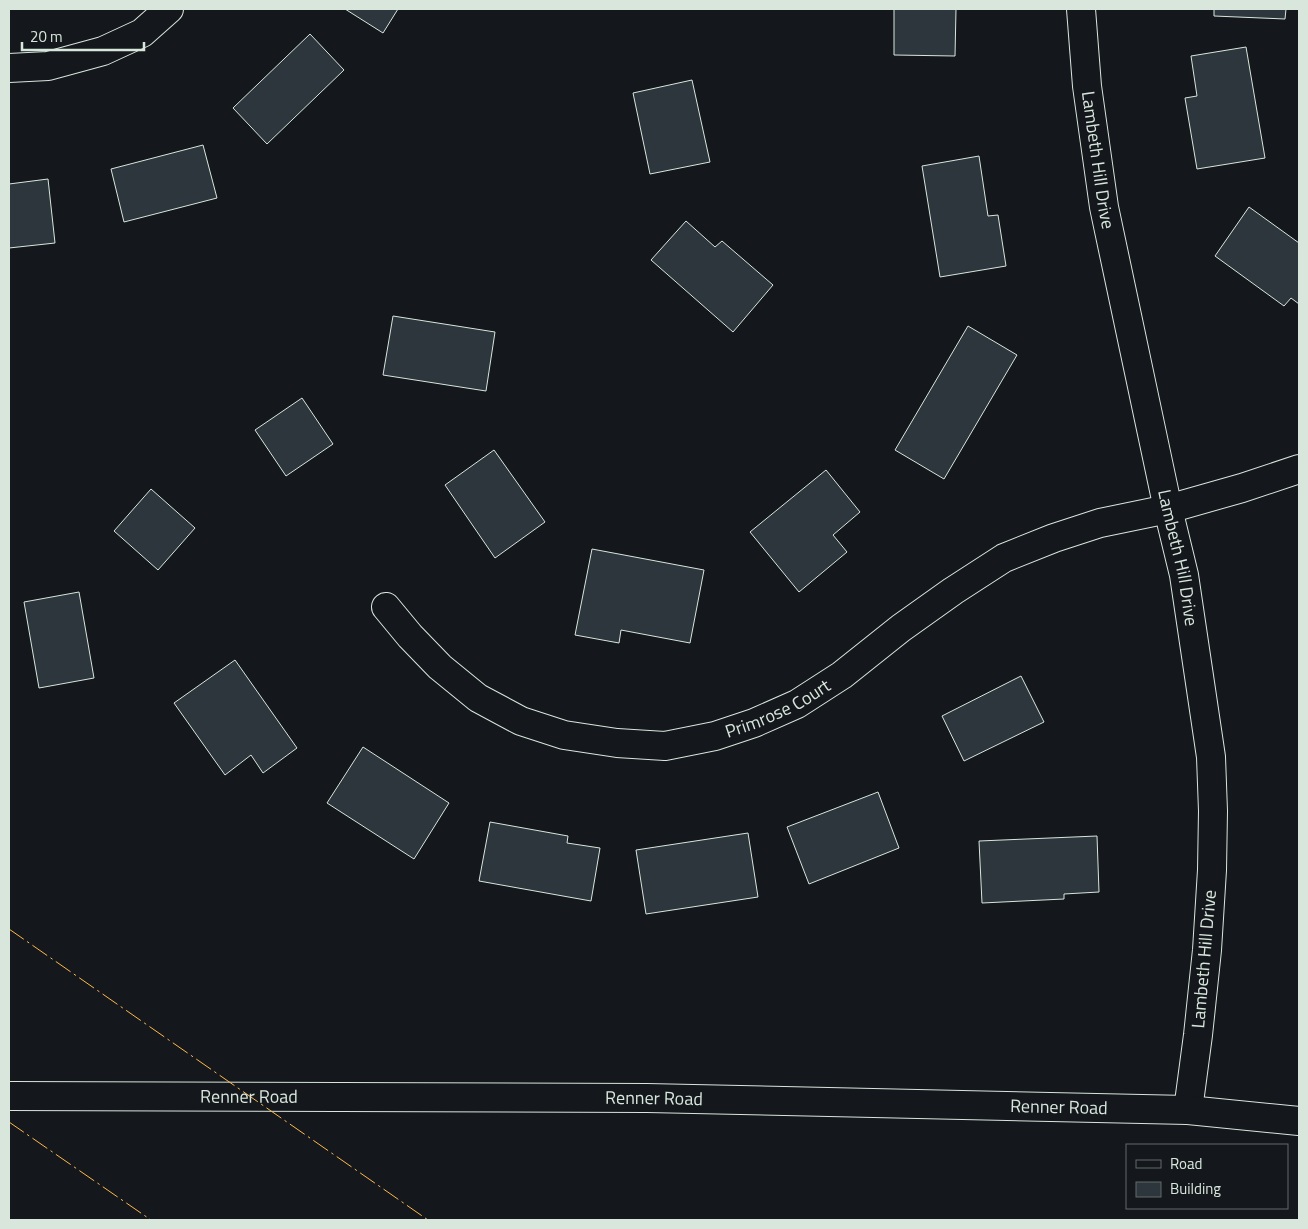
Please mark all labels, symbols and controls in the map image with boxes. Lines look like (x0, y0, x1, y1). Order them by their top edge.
scale bar (22, 20, 145, 52)
text: 20 m (30, 25, 63, 48)
street label: Lambeth Hill Drive (1075, 89, 1122, 231)
street label: Lambeth Hill Drive (1151, 487, 1205, 628)
street label: Primrose Court (721, 672, 836, 745)
street label: Lambeth Hill Drive (1184, 889, 1223, 1029)
street label: Renner Road (200, 1083, 298, 1110)
street label: Renner Road (605, 1084, 703, 1112)
street label: Renner Road (1010, 1092, 1108, 1121)
legend (1126, 1144, 1288, 1209)
text: Road (1170, 1152, 1202, 1175)
text: Building (1170, 1177, 1221, 1200)

